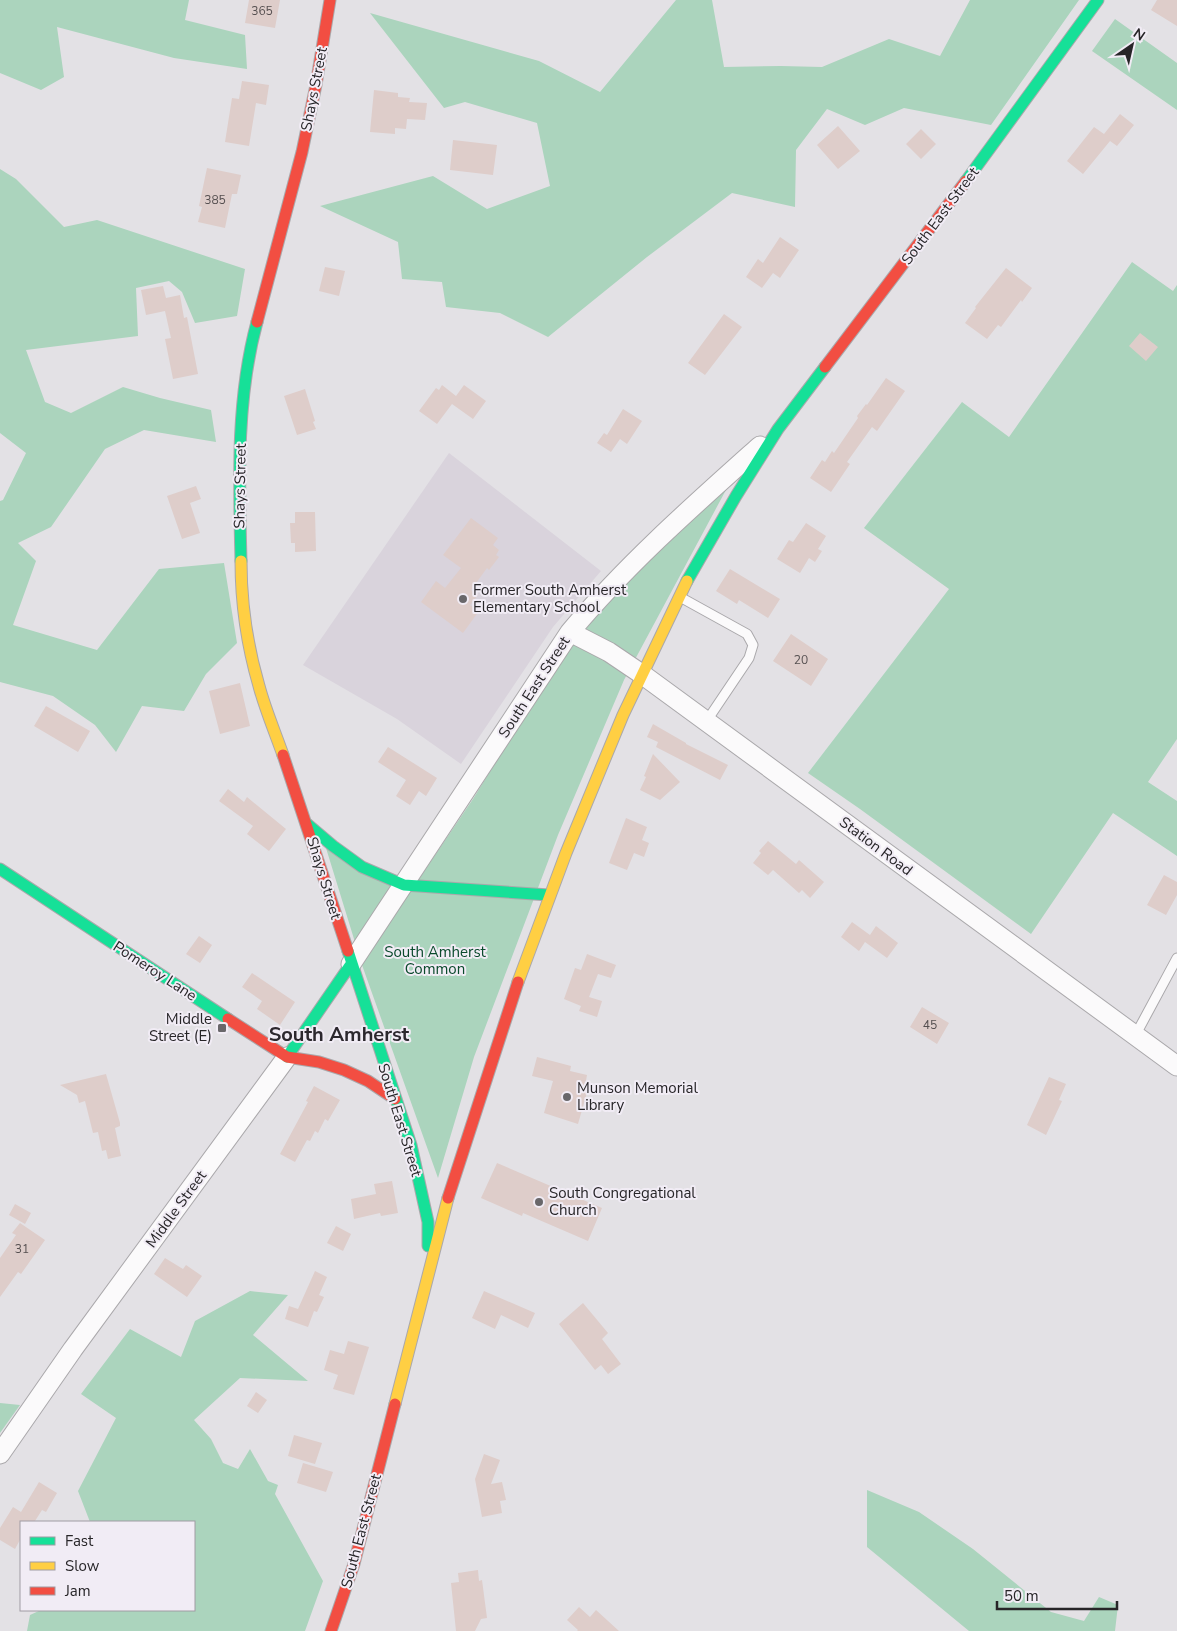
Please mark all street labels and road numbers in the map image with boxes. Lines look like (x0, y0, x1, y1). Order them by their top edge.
street label: Shays Street (296, 45, 332, 133)
street label: South East Street (897, 163, 984, 269)
street label: Shays Street (229, 442, 251, 529)
street label: South East Street (494, 632, 575, 742)
street label: Station Road (835, 812, 917, 880)
street label: Shays Street (302, 834, 346, 922)
street label: Pomeroy Lane (109, 936, 201, 1006)
street label: South East Street (373, 1061, 427, 1180)
street label: Middle Street (141, 1166, 211, 1252)
street label: South East Street (336, 1471, 386, 1590)

